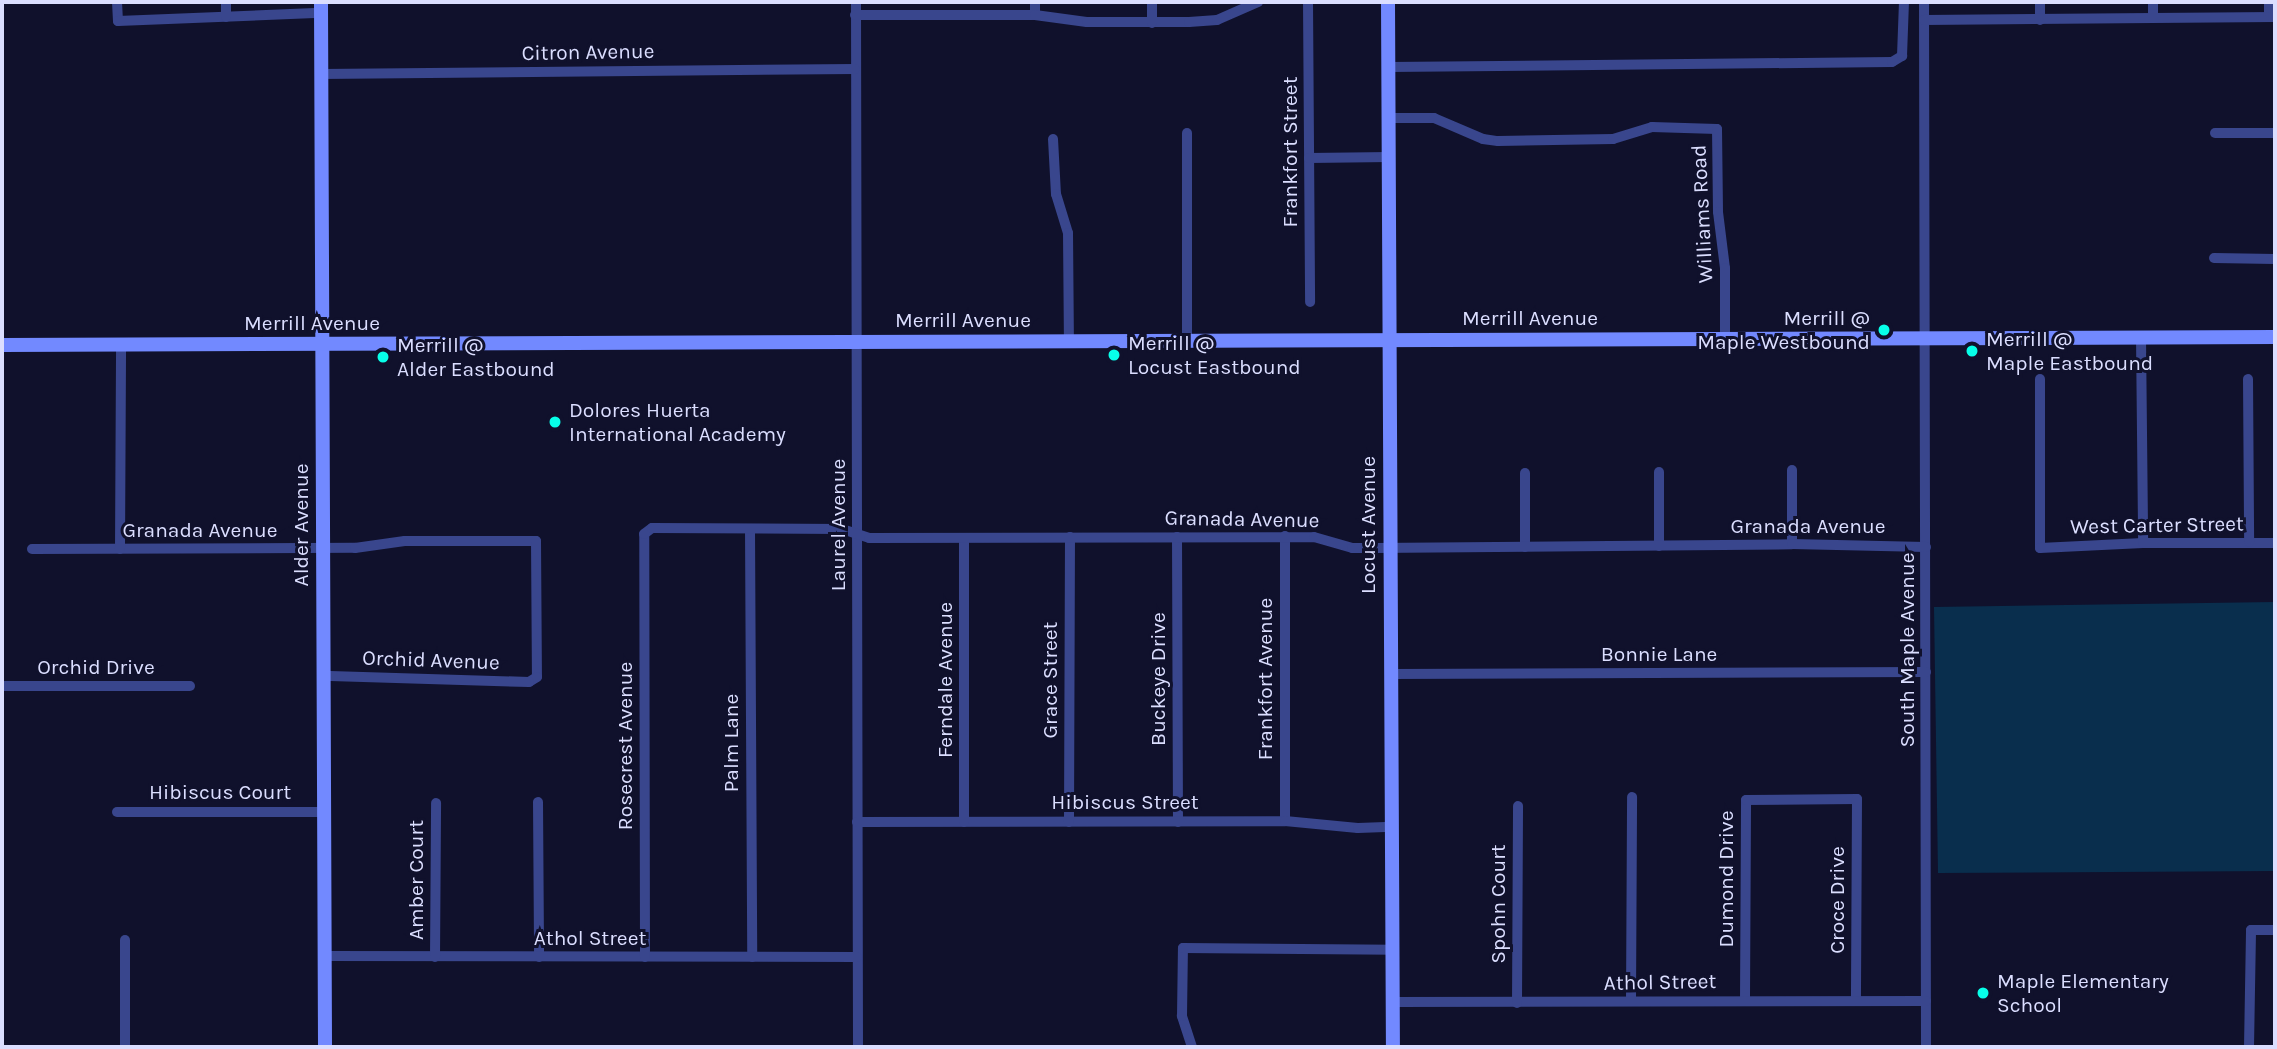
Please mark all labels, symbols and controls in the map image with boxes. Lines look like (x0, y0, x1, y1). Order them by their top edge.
street label: Citron Avenue (521, 38, 655, 66)
street label: Frankfort Street (1277, 76, 1303, 228)
street label: Williams Road (1686, 144, 1718, 284)
street label: Merrill Avenue (1462, 305, 1598, 331)
place label: Merrill @ Maple Westbound (1697, 305, 1870, 355)
street label: Merrill Avenue (895, 307, 1031, 333)
street label: Merrill Avenue (244, 310, 380, 336)
marker: Merrill @ Maple Westbound (1876, 322, 1892, 338)
place label: Merrill @ Maple Eastbound (1986, 326, 2153, 376)
place label: Merrill @ Locust Eastbound (1128, 330, 1301, 380)
place label: Merrill @ Alder Eastbound (397, 332, 555, 382)
marker: Merrill @ Maple Eastbound (1964, 343, 1980, 359)
marker: Merrill @ Locust Eastbound (1106, 347, 1122, 363)
marker: Merrill @ Alder Eastbound (375, 349, 391, 365)
place label: Dolores Huerta International Academy (569, 397, 786, 447)
marker: Dolores Huerta International Academy (547, 414, 563, 430)
street label: Locust Avenue (1355, 456, 1381, 594)
street label: Laurel Avenue (825, 459, 851, 591)
street label: Alder Avenue (288, 464, 314, 586)
street label: Granada Avenue (1164, 505, 1320, 533)
street label: West Carter Street (2070, 511, 2244, 539)
street label: Granada Avenue (1730, 513, 1886, 539)
street label: Granada Avenue (122, 517, 278, 543)
street label: South Maple Avenue (1894, 553, 1920, 747)
street label: Frankfort Avenue (1252, 598, 1278, 760)
street label: Ferndale Avenue (932, 602, 958, 758)
street label: Buckeye Drive (1145, 612, 1171, 746)
street label: Grace Street (1037, 622, 1063, 738)
street label: Bonnie Lane (1601, 641, 1717, 667)
street label: Orchid Avenue (362, 645, 500, 675)
street label: Orchid Drive (37, 654, 155, 680)
street label: Rosecrest Avenue (612, 662, 638, 830)
street label: Palm Lane (718, 694, 744, 792)
street label: Hibiscus Court (149, 779, 291, 805)
street label: Hibiscus Street (1051, 789, 1199, 815)
street label: Dumond Drive (1713, 811, 1739, 947)
street label: Amber Court (403, 820, 429, 940)
street label: Spohn Court (1485, 844, 1511, 964)
street label: Croce Drive (1824, 846, 1850, 954)
street label: Athol Street (534, 925, 646, 951)
street label: Athol Street (1603, 968, 1717, 996)
place label: Maple Elementary School (1997, 968, 2169, 1018)
marker: Maple Elementary School (1975, 985, 1991, 1001)

